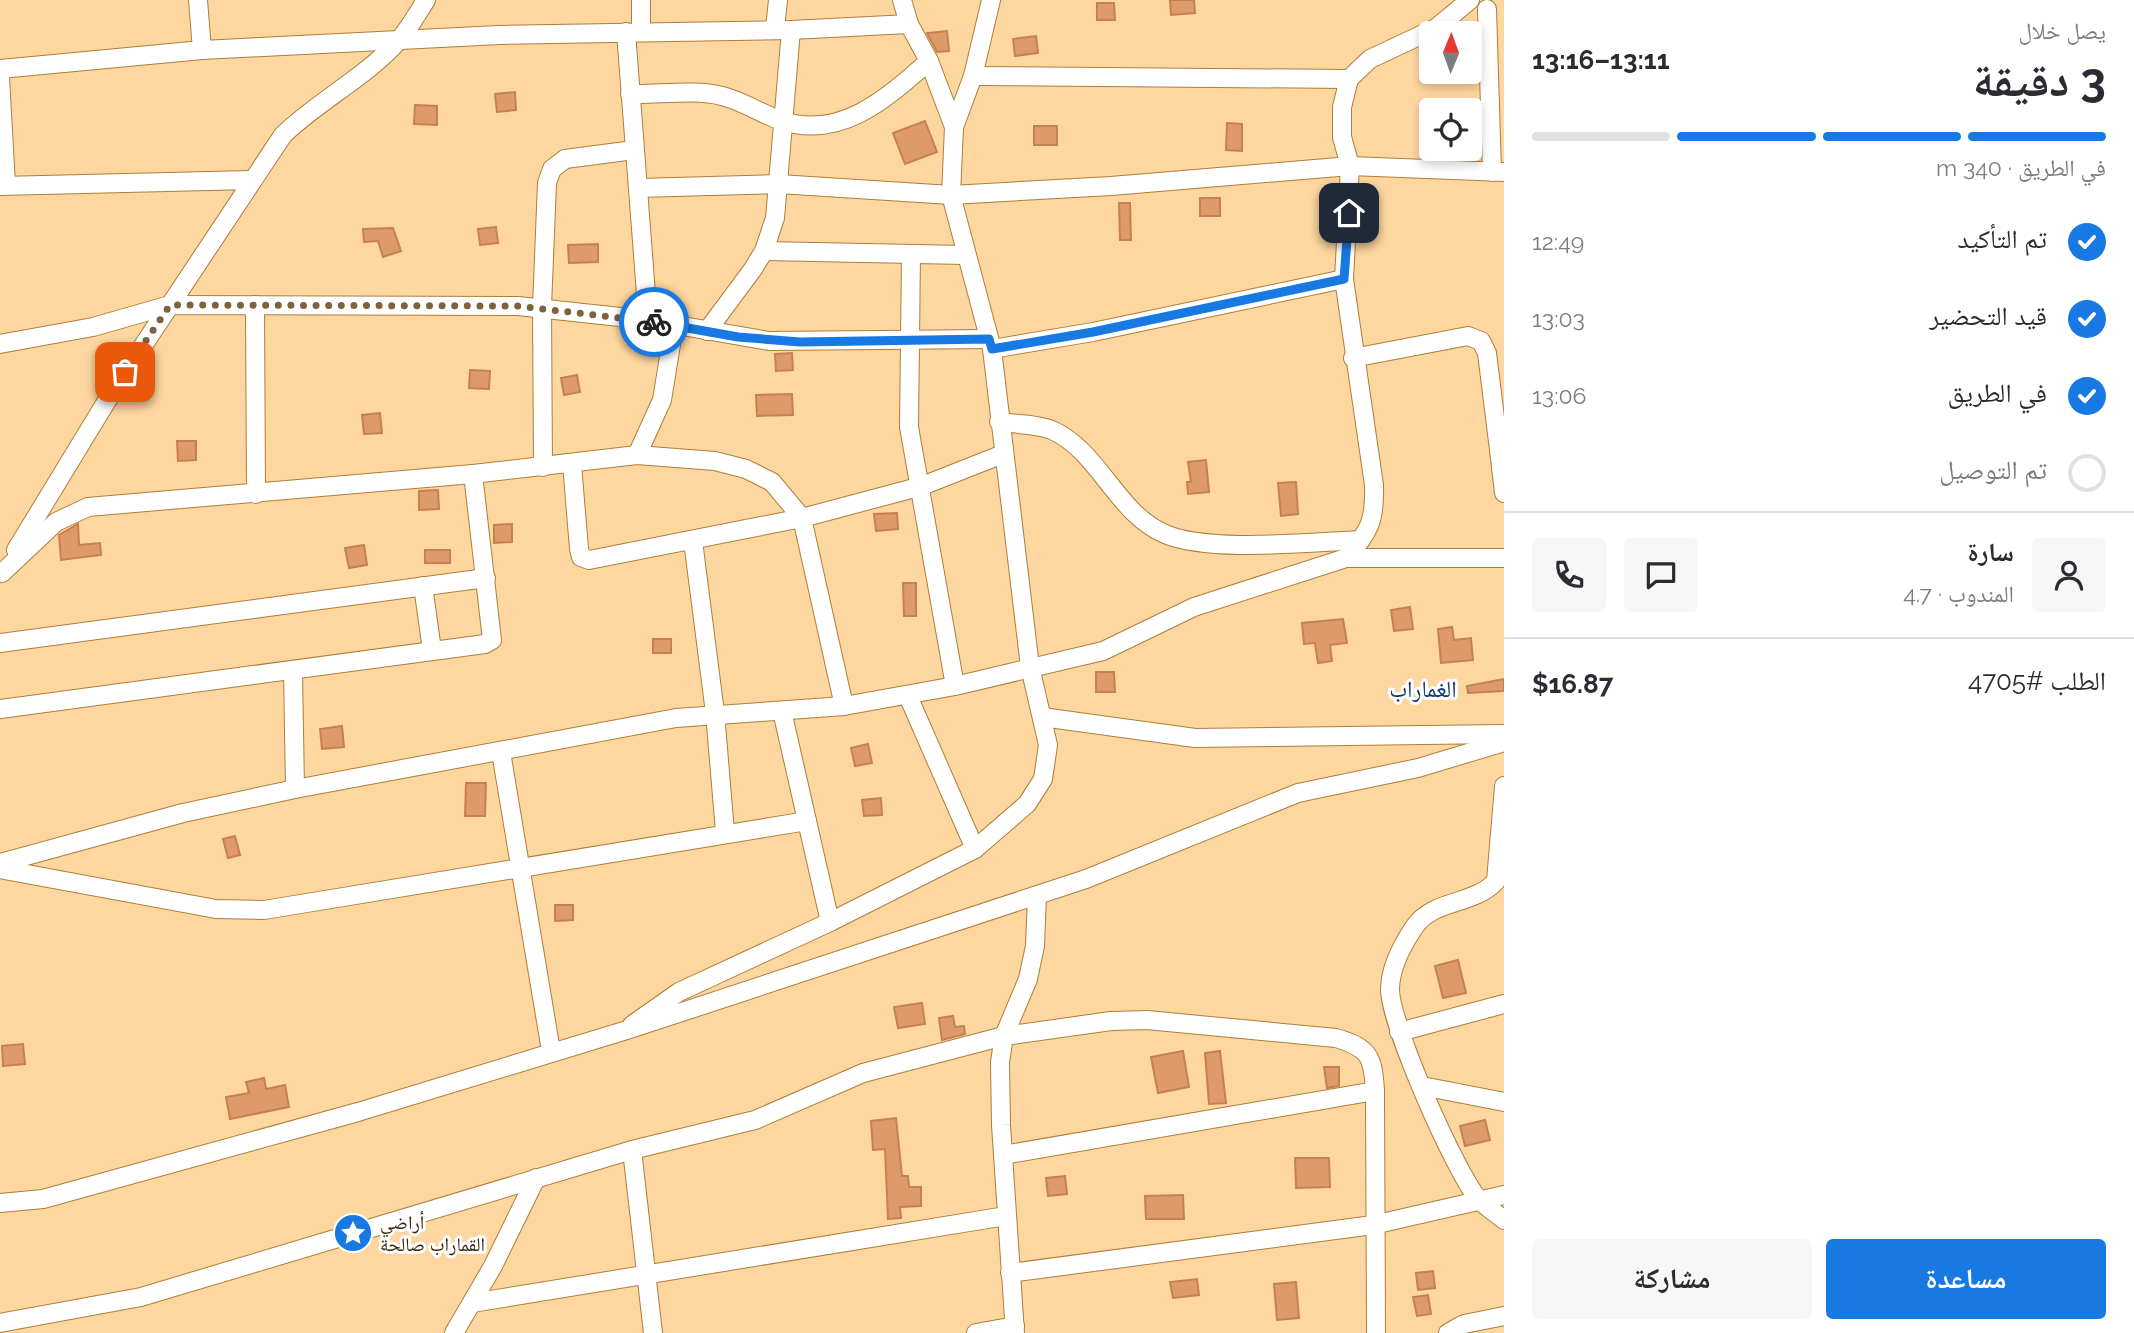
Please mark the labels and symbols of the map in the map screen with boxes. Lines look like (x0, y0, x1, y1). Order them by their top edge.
north arrow (1419, 21, 1482, 84)
pin (1319, 183, 1379, 243)
courier (619, 287, 689, 357)
pin (95, 342, 155, 402)
district label: الغماراب (1389, 675, 1457, 703)
place label: أراضي القماراب صالحة (380, 1211, 485, 1256)
place icon: أراضي القماراب صالحة (332, 1212, 374, 1254)

